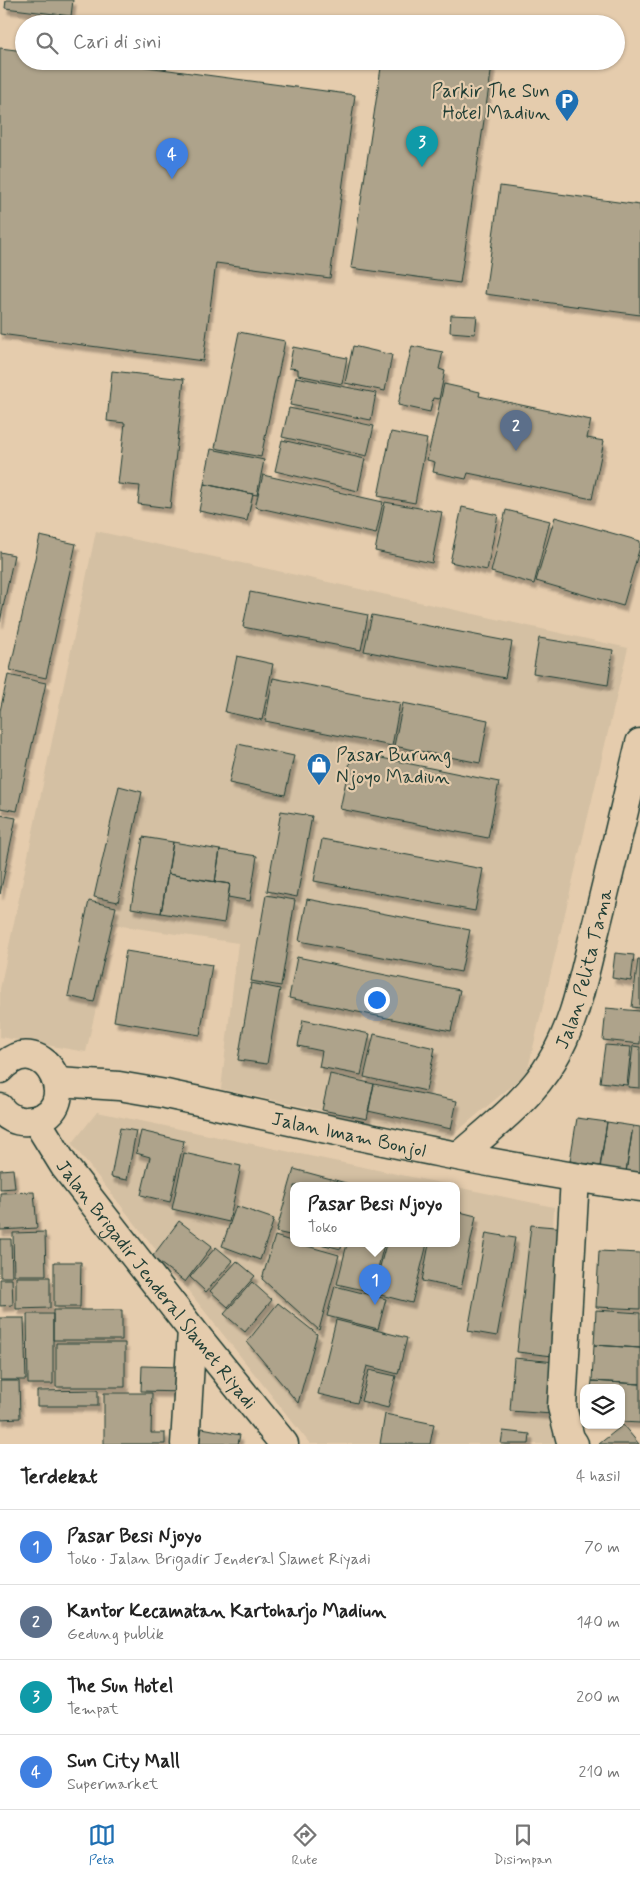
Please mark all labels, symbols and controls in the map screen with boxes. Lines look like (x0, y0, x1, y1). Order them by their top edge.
search box (15, 15, 625, 70)
icon: search (33, 29, 61, 57)
text: Cari di sini (73, 30, 161, 55)
place label: Parkir The Sun Hotel Madiun (432, 79, 550, 126)
parking icon: Parkir The Sun Hotel Madiun (554, 88, 580, 122)
pin: 3 (406, 126, 438, 167)
pin: 4 (156, 138, 188, 179)
pin: 2 (500, 410, 532, 451)
place label: Pasar Burung Njoyo Madiun (336, 743, 451, 791)
shop icon: Pasar Burung Njoyo Madiun (306, 752, 332, 786)
street label: Jalan Pelita Tama (550, 885, 619, 1053)
your location (364, 987, 390, 1013)
street label: Jalan Imam Bonjol (269, 1106, 428, 1164)
street label: Jalan Brigadir Jenderal Slamet Riyadi (50, 1155, 262, 1415)
popup (290, 1182, 460, 1247)
text: Pasar Besi Njoyo (308, 1192, 442, 1217)
text: Toko (308, 1217, 337, 1238)
pin: 1 (359, 1264, 391, 1305)
map controls (580, 1384, 625, 1429)
button: layers (580, 1384, 625, 1429)
text: Terdekat (20, 1463, 98, 1491)
text: 4 hasil (576, 1466, 620, 1487)
text: Pasar Besi Njoyo (67, 1524, 202, 1549)
text: 1 (32, 1537, 40, 1558)
text: 70 m (584, 1537, 620, 1558)
text: Toko · Jalan Brigadir Jenderal Slamet Riyadi (67, 1549, 371, 1570)
text: Kantor Kecamatan Kartoharjo Madiun (67, 1599, 386, 1624)
text: 2 (32, 1612, 40, 1633)
text: 140 m (576, 1612, 620, 1633)
text: Gedung publik (67, 1624, 164, 1645)
text: The Sun Hotel (67, 1674, 173, 1699)
text: 3 (32, 1687, 40, 1708)
text: 200 m (576, 1687, 620, 1708)
text: Tempat (67, 1699, 119, 1720)
text: Sun City Mall (67, 1749, 180, 1774)
text: 4 (31, 1762, 41, 1783)
text: 210 m (579, 1762, 620, 1783)
text: Supermarket (67, 1774, 158, 1795)
tab: Peta (88, 1821, 116, 1869)
tab: Rute (291, 1821, 319, 1869)
tab: Disimpan (494, 1821, 552, 1869)

